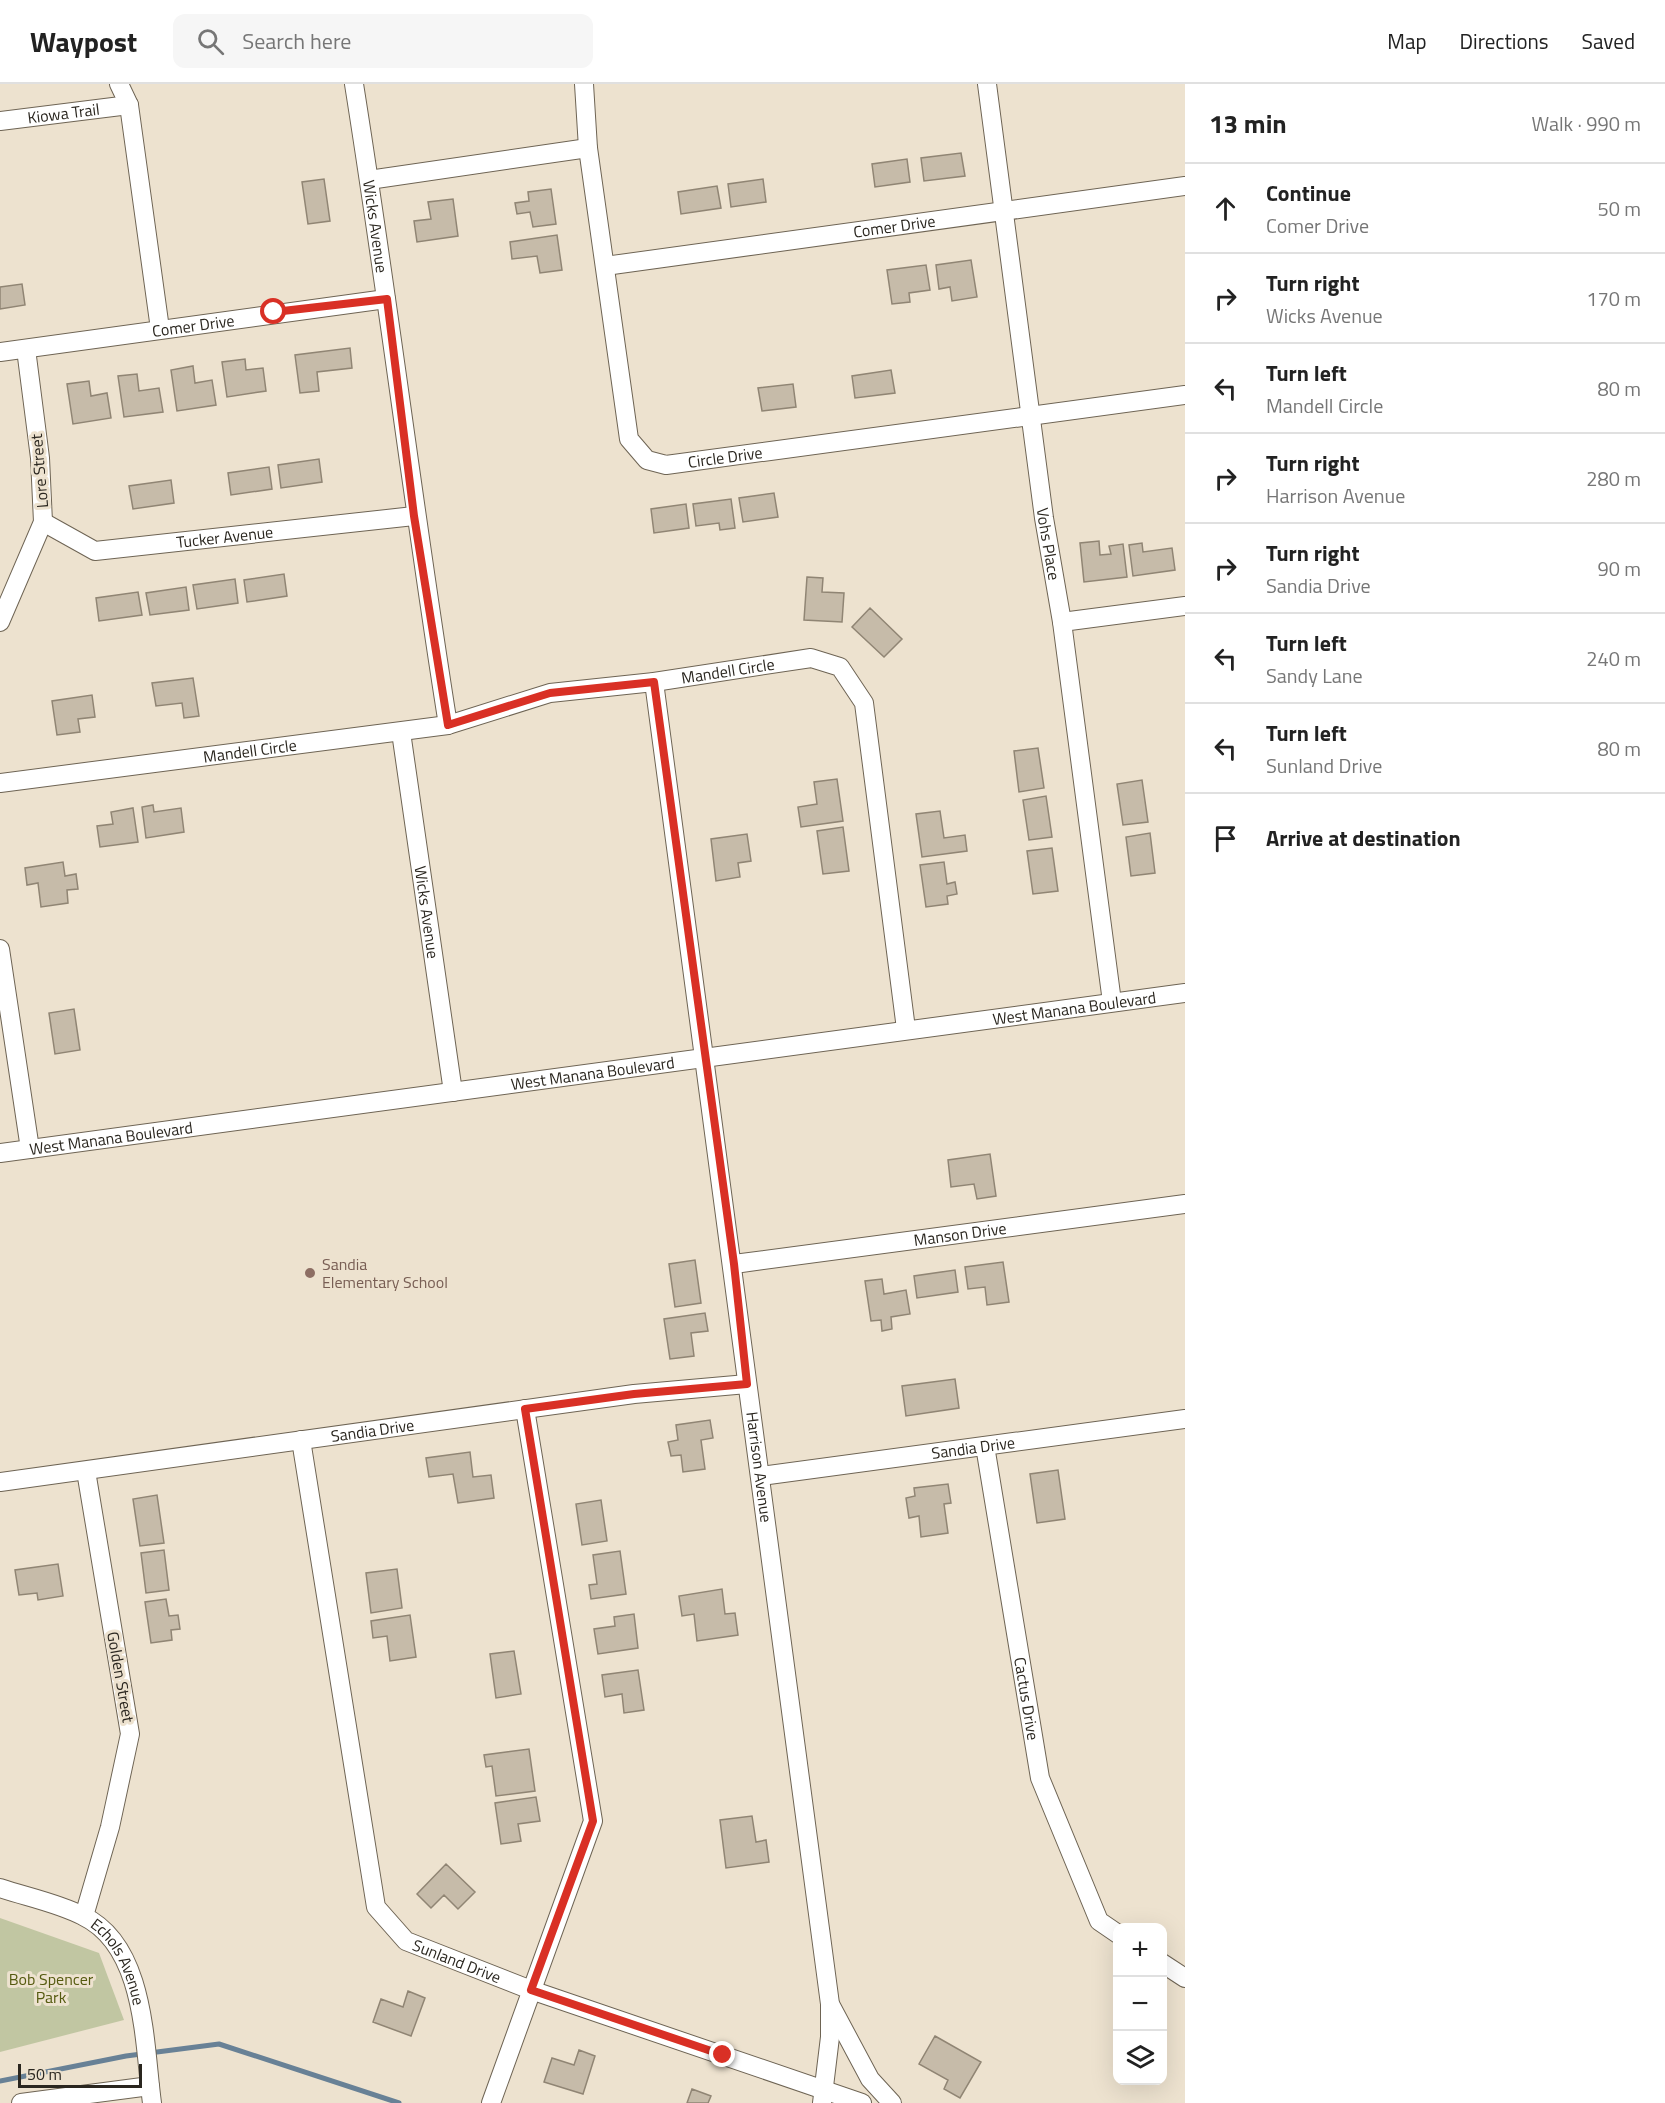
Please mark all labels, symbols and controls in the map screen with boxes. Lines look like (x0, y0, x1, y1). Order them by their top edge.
search box (173, 14, 593, 68)
text: Waypost (30, 20, 137, 63)
text: Search here (242, 24, 351, 58)
icon: search (194, 25, 227, 58)
text: Map (1387, 25, 1427, 57)
text: Directions (1460, 25, 1549, 57)
text: Saved (1582, 25, 1635, 57)
street label: Kiowa Trail (26, 97, 101, 129)
text: 13 min (1209, 104, 1287, 143)
text: Walk · 990 m (1532, 108, 1641, 139)
text: Continue (1266, 176, 1351, 210)
street label: Wicks Avenue (357, 178, 394, 274)
icon: ahead (1209, 192, 1242, 225)
text: 50 m (1597, 193, 1641, 224)
street label: Comer Drive (852, 209, 937, 244)
text: Comer Drive (1266, 210, 1369, 241)
text: Turn right (1266, 266, 1360, 300)
icon: right (1209, 282, 1242, 315)
text: 170 m (1586, 283, 1641, 314)
route start (260, 298, 286, 324)
text: Wicks Avenue (1266, 300, 1383, 331)
street label: Comer Drive (151, 308, 236, 343)
text: Turn left (1266, 356, 1347, 390)
icon: left (1209, 372, 1242, 405)
text: 80 m (1597, 373, 1641, 404)
text: Mandell Circle (1266, 390, 1383, 421)
street label: Lore Street (24, 433, 54, 509)
street label: Circle Drive (686, 440, 764, 474)
text: Turn right (1266, 446, 1360, 480)
icon: right (1209, 462, 1242, 495)
text: 280 m (1586, 463, 1641, 494)
text: Harrison Avenue (1266, 480, 1405, 511)
street label: Vohs Place (1031, 506, 1067, 582)
street label: Tucker Avenue (175, 520, 274, 554)
text: Turn right (1266, 536, 1360, 570)
icon: right (1209, 552, 1242, 585)
text: 90 m (1597, 553, 1641, 584)
text: Sandia Drive (1266, 570, 1371, 601)
text: Turn left (1266, 626, 1347, 660)
icon: left (1209, 642, 1242, 675)
text: 240 m (1586, 643, 1641, 674)
street label: Mandell Circle (680, 652, 776, 690)
text: Sandy Lane (1266, 660, 1363, 691)
text: Turn left (1266, 716, 1347, 750)
icon: left (1209, 732, 1242, 765)
street label: Mandell Circle (202, 733, 298, 769)
text: 80 m (1597, 733, 1641, 764)
text: Sunland Drive (1266, 750, 1382, 781)
text: Arrive at destination (1266, 821, 1461, 855)
icon: arrive (1209, 822, 1242, 855)
street label: Wicks Avenue (408, 864, 446, 960)
street label: West Manana Boulevard (991, 985, 1157, 1031)
street label: West Manana Boulevard (509, 1050, 676, 1096)
street label: West Manana Boulevard (28, 1115, 194, 1161)
street label: Manson Drive (912, 1216, 1008, 1252)
place label: Sandia Elementary School (322, 1252, 448, 1294)
marker: Sandia Elementary School (303, 1266, 317, 1280)
street label: Harrison Avenue (740, 1410, 779, 1524)
street label: Sandia Drive (329, 1413, 416, 1448)
street label: Sandia Drive (930, 1430, 1016, 1465)
street label: Golden Street (101, 1630, 141, 1725)
street label: Cactus Drive (1008, 1655, 1046, 1742)
street label: Echols Avenue (86, 1912, 151, 2007)
map controls (1113, 1923, 1167, 2085)
button: + (1113, 1923, 1167, 1977)
street label: Sunland Drive (409, 1933, 505, 1989)
park label: Bob Spencer Park (9, 1967, 94, 2009)
button: − (1113, 1977, 1167, 2031)
button: layers (1113, 2031, 1167, 2085)
route end (709, 2041, 735, 2067)
scale bar (18, 2061, 142, 2088)
text: 50 m (27, 2062, 62, 2086)

